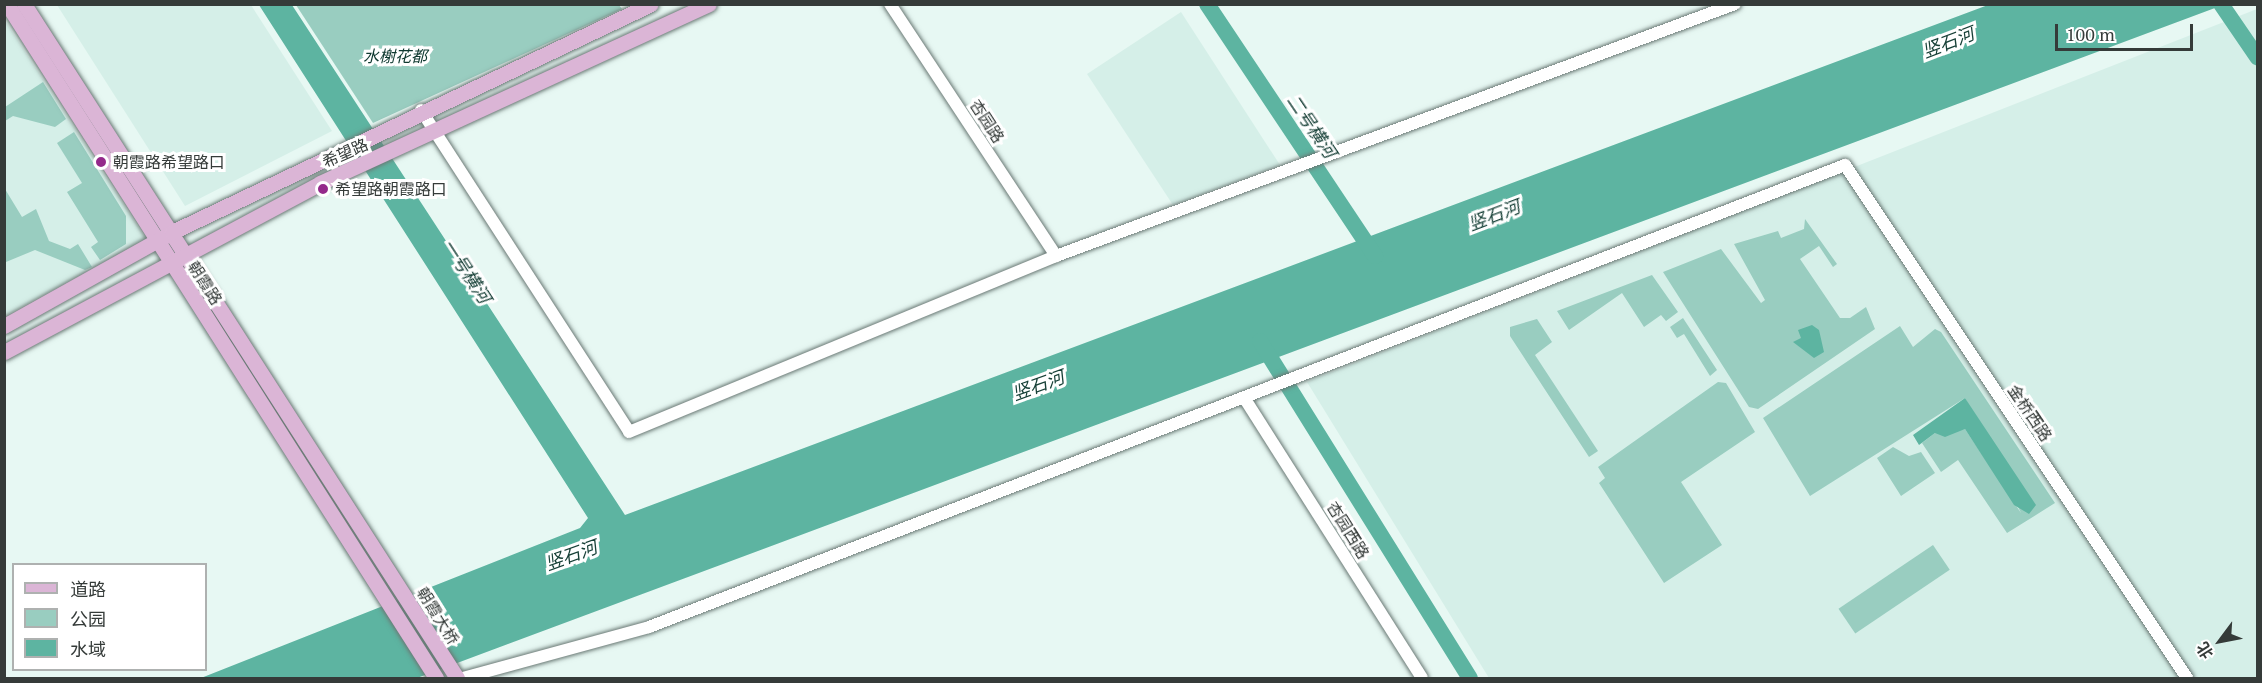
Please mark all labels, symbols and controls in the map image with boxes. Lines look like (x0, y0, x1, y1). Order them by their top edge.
scale bar (2058, 12, 2196, 50)
water label: 竖石河 (1919, 22, 1977, 62)
text: 100 m (2066, 22, 2115, 46)
park label: 水榭花都 (363, 46, 427, 66)
water label: 二号横河 (1283, 90, 1341, 162)
street label: 杏园路 (966, 96, 1008, 146)
street label: 希望路 (319, 134, 371, 172)
place label: 朝霞路希望路口 (113, 152, 225, 172)
marker: 朝霞路希望路口 (94, 155, 108, 169)
place label: 希望路朝霞路口 (335, 179, 447, 199)
marker: 希望路朝霞路口 (316, 182, 330, 196)
water label: 竖石河 (1465, 195, 1523, 235)
water label: 一号横河 (438, 235, 496, 307)
street label: 朝霞路 (184, 258, 226, 308)
water label: 竖石河 (1009, 366, 1067, 404)
street label: 金桥西路 (2004, 381, 2056, 445)
street label: 杏园西路 (1323, 498, 1373, 562)
water label: 竖石河 (542, 536, 600, 574)
legend (12, 563, 207, 671)
text: 道路 (70, 577, 106, 601)
street label: 朝霞大桥 (413, 584, 463, 648)
text: 公园 (70, 607, 106, 631)
north arrow (2190, 611, 2250, 671)
text: 水域 (70, 637, 106, 661)
text: 北 (2191, 638, 2218, 663)

